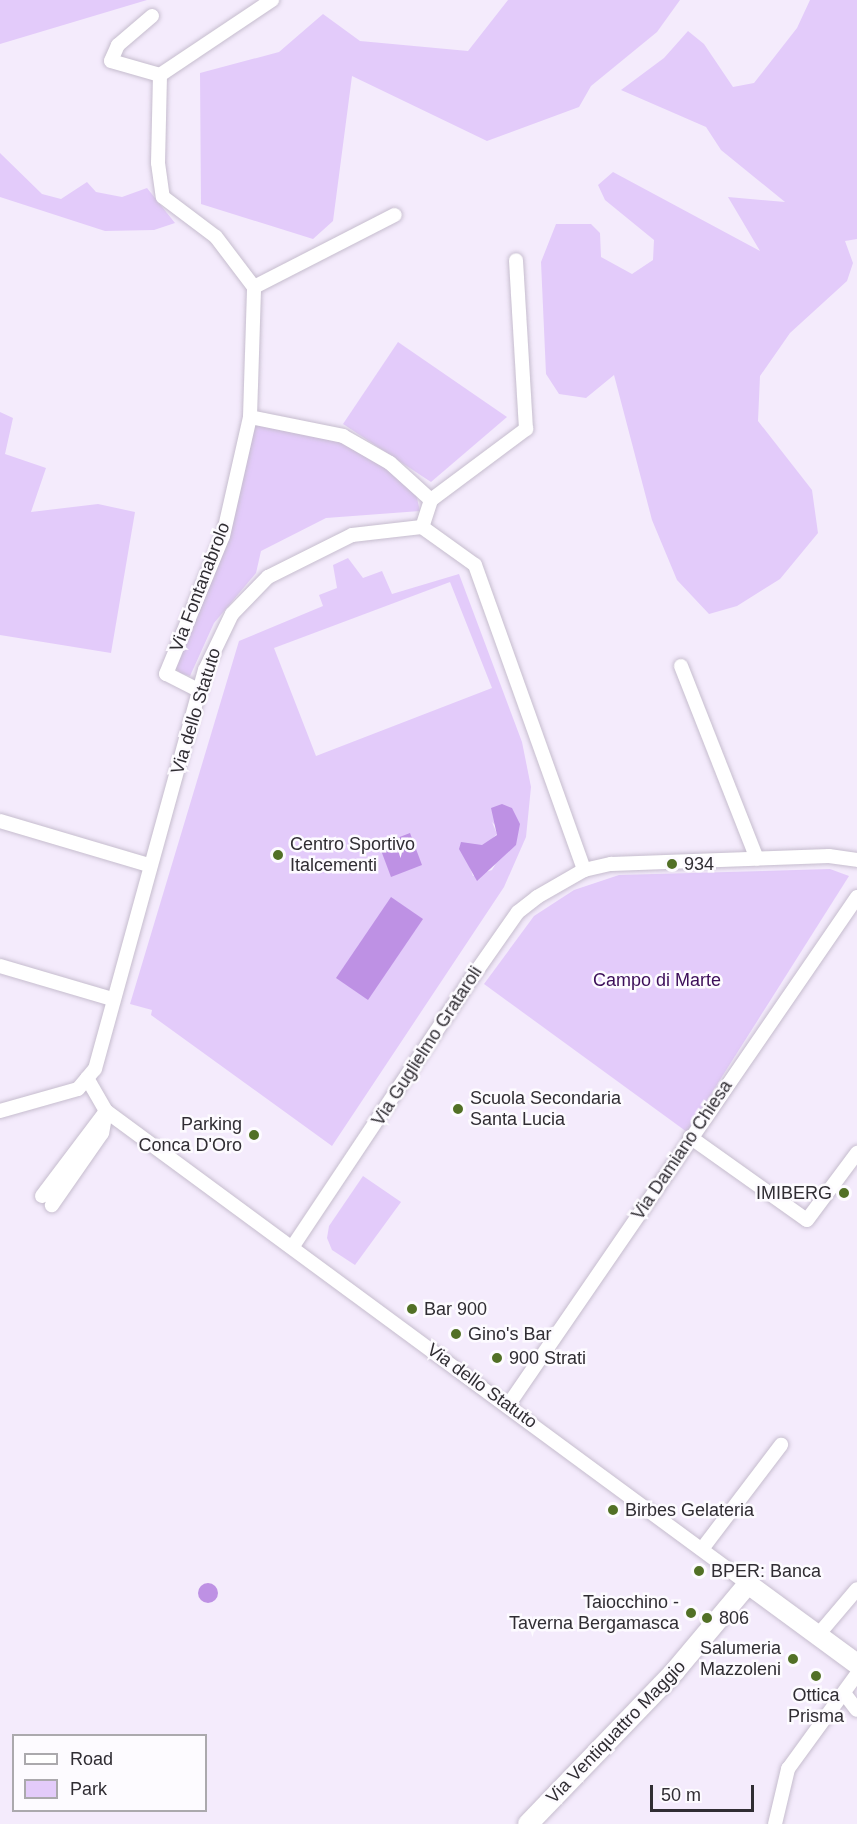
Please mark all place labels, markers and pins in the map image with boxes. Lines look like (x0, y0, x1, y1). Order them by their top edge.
place label: Centro Sportivo Italcementi (290, 834, 415, 876)
marker: Centro Sportivo Italcementi (271, 848, 285, 862)
place label: 934 (684, 853, 714, 875)
marker: 934 (665, 857, 679, 871)
place label: Scuola Secondaria Santa Lucia (470, 1088, 621, 1130)
marker: Scuola Secondaria Santa Lucia (451, 1102, 465, 1116)
place label: Parking Conca D'Oro (139, 1114, 242, 1156)
marker: Parking Conca D'Oro (247, 1128, 261, 1142)
place label: IMIBERG (756, 1182, 832, 1204)
marker: IMIBERG (837, 1186, 851, 1200)
place label: Bar 900 (424, 1298, 487, 1320)
marker: Bar 900 (405, 1302, 419, 1316)
place label: Gino's Bar (468, 1323, 551, 1345)
marker: Gino's Bar (449, 1327, 463, 1341)
place label: 900 Strati (509, 1347, 586, 1369)
marker: 900 Strati (490, 1351, 504, 1365)
place label: Birbes Gelateria (625, 1499, 754, 1521)
marker: Birbes Gelateria (606, 1503, 620, 1517)
place label: BPER: Banca (711, 1560, 821, 1582)
marker: BPER: Banca (692, 1564, 706, 1578)
place label: Taiocchino - Taverna Bergamasca (509, 1592, 679, 1634)
marker: Taiocchino - Taverna Bergamasca (684, 1606, 698, 1620)
place label: 806 (719, 1607, 749, 1629)
marker: 806 (700, 1611, 714, 1625)
place label: Salumeria Mazzoleni (700, 1638, 781, 1680)
marker: Salumeria Mazzoleni (786, 1652, 800, 1666)
marker: Ottica Prisma (809, 1669, 823, 1683)
place label: Ottica Prisma (788, 1685, 844, 1728)

